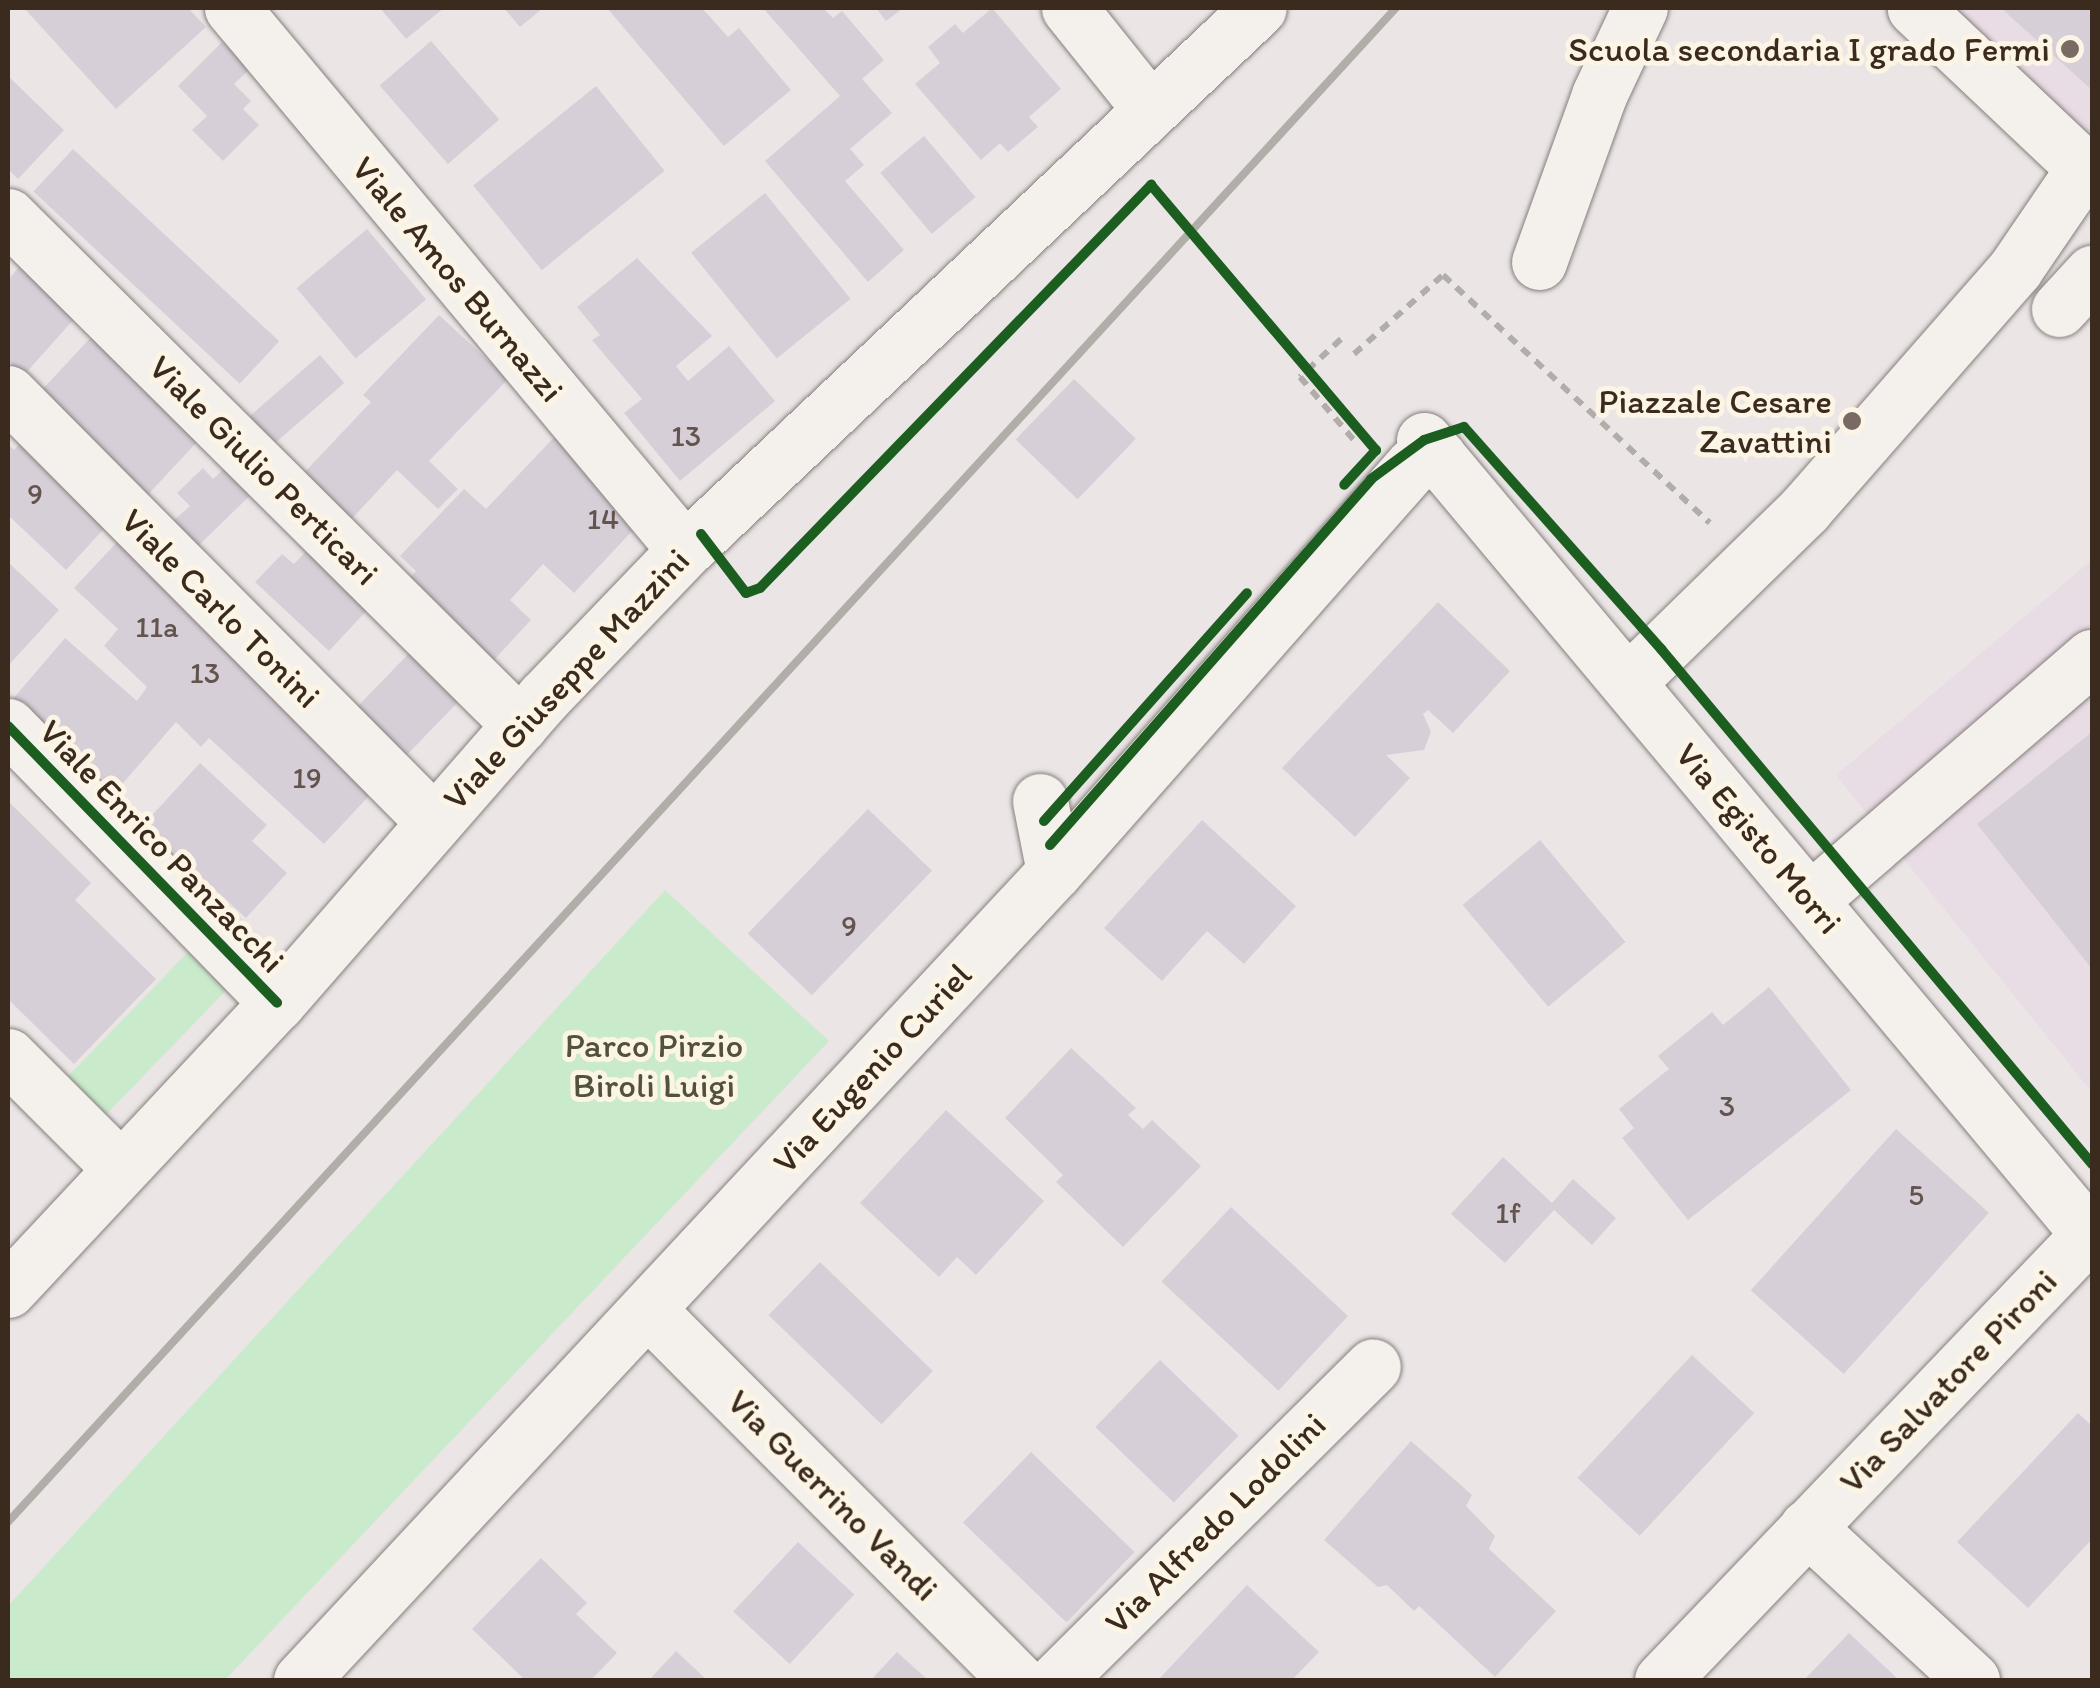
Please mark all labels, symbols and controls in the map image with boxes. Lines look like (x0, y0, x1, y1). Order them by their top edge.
place label: Scuola secondaria I grado Fermi (1571, 28, 2050, 70)
marker: Scuola secondaria I grado Fermi (2059, 38, 2081, 60)
street label: Viale Amos Burnazzi (343, 148, 573, 410)
street label: Viale Giulio Perticari (141, 347, 387, 593)
place label: Piazzale Cesare Zavattini (1599, 380, 1832, 462)
marker: Piazzale Cesare Zavattini (1841, 410, 1863, 432)
house number: 13 (671, 418, 701, 454)
house number: 9 (27, 476, 43, 512)
street label: Viale Carlo Tonini (114, 501, 328, 715)
house number: 14 (587, 501, 619, 537)
street label: Viale Giuseppe Mazzini (434, 540, 698, 818)
house number: 11a (135, 609, 179, 645)
house number: 13 (190, 655, 220, 691)
street label: Viale Enrico Panzacchi (31, 711, 293, 981)
street label: Via Egisto Morri (1667, 734, 1851, 942)
house number: 19 (292, 760, 322, 796)
house number: 9 (841, 908, 857, 944)
street label: Via Eugenio Curiel (764, 954, 980, 1182)
park label: Parco Pirzio Biroli Luigi (565, 1024, 743, 1106)
house number: 3 (1719, 1088, 1735, 1124)
house number: 5 (1908, 1177, 1924, 1213)
house number: 1f (1495, 1195, 1521, 1231)
street label: Via Salvatore Pironi (1831, 1261, 2065, 1501)
street label: Via Guerrino Vandi (719, 1381, 947, 1609)
street label: Via Alfredo Lodolini (1095, 1403, 1335, 1643)

